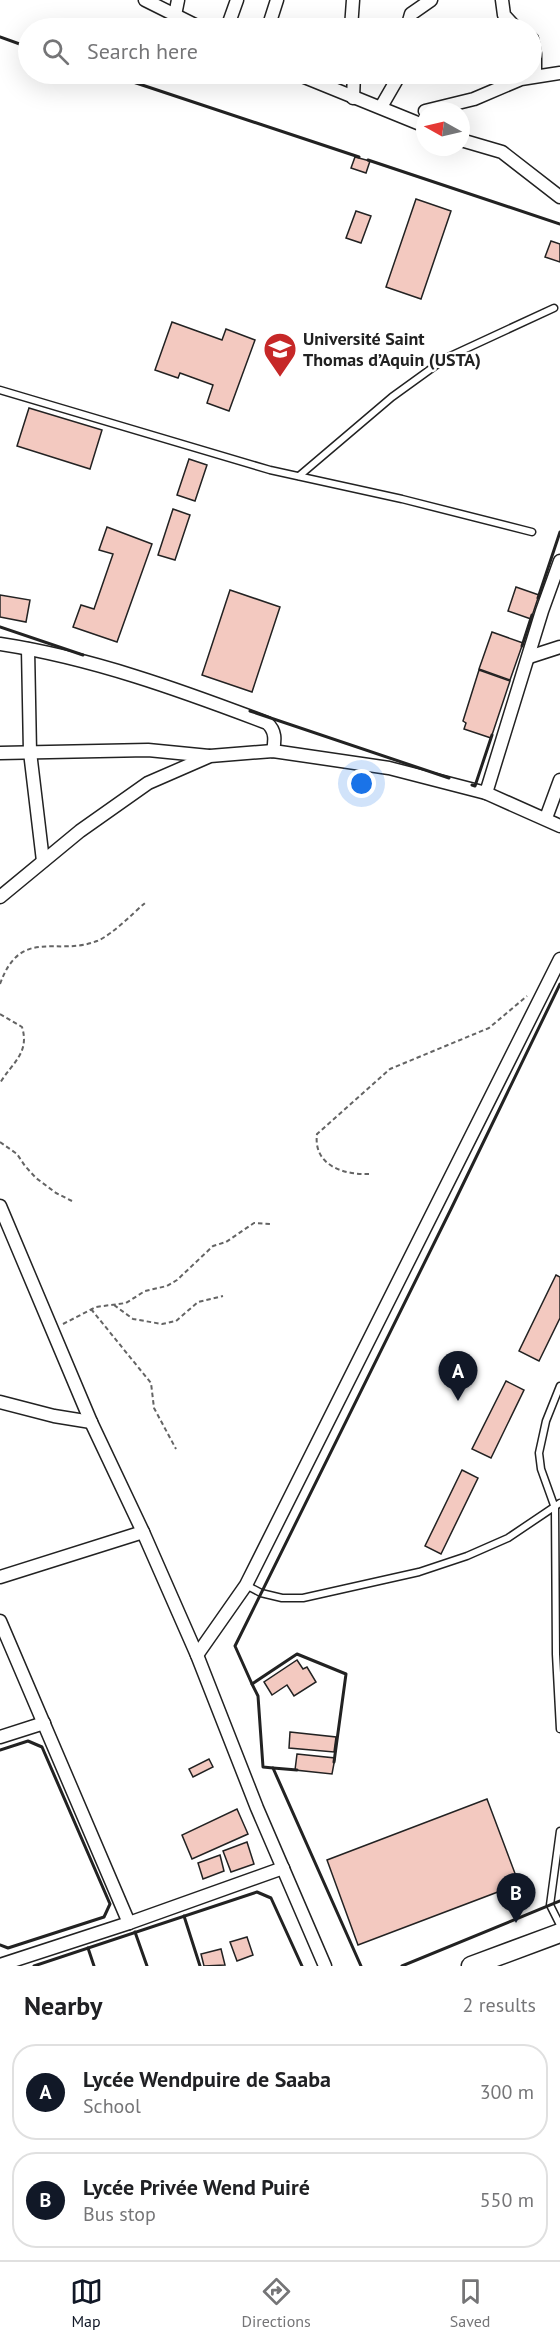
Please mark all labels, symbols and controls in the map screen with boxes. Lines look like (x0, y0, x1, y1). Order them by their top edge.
search box (18, 18, 542, 84)
icon: search (39, 35, 72, 68)
text: Search here (87, 37, 198, 65)
north arrow (416, 102, 470, 156)
place label: Université Saint Thomas d’Aquin (USTA) (303, 327, 481, 371)
school or university icon: Université Saint Thomas d’Aquin (USTA) (262, 331, 298, 378)
your location (347, 769, 376, 798)
pin: A (438, 1352, 478, 1401)
pin: B (496, 1874, 536, 1923)
text: Nearby (24, 1989, 102, 2022)
text: 2 results (463, 1992, 536, 2018)
text: Lycée Wendpuire de Saaba (83, 2065, 331, 2093)
text: A (39, 2079, 52, 2105)
text: 300 m (480, 2079, 534, 2105)
text: School (83, 2093, 141, 2119)
text: Lycée Privée Wend Puiré (83, 2173, 310, 2201)
text: B (40, 2187, 51, 2213)
text: 550 m (480, 2187, 534, 2213)
text: Bus stop (83, 2201, 156, 2227)
tab: Map (70, 2275, 103, 2331)
tab: Directions (242, 2275, 311, 2331)
tab: Saved (450, 2275, 490, 2331)

